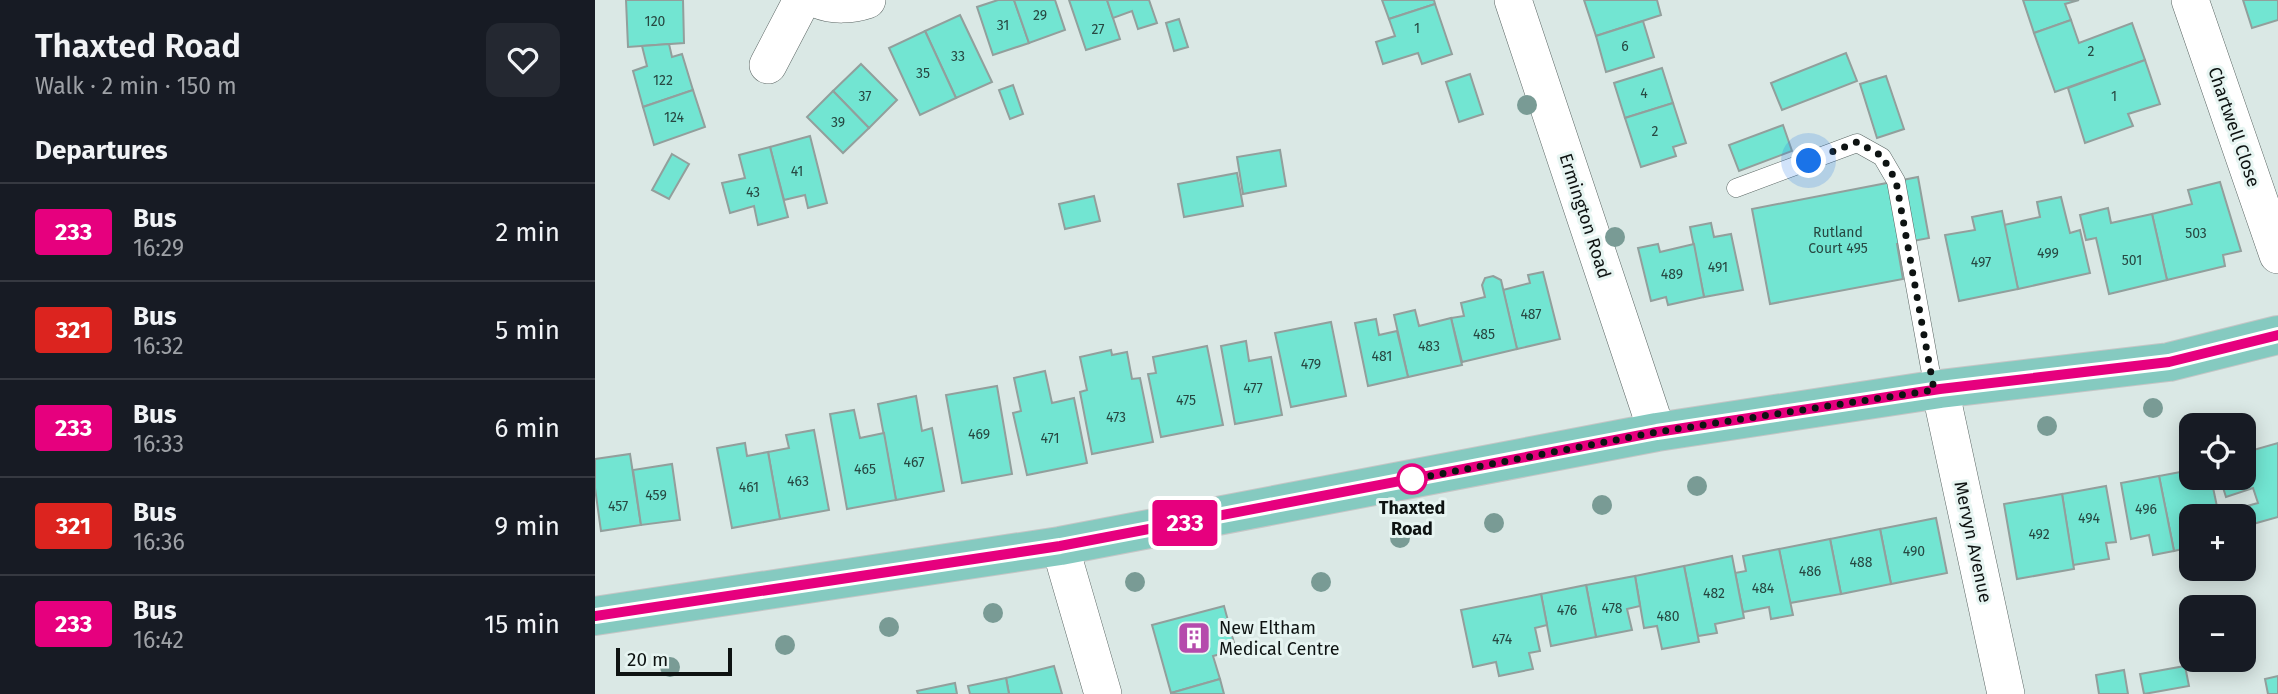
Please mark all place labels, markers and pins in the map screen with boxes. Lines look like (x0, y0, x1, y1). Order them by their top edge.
marker: Thaxted Road (1397, 464, 1427, 494)
place label: Thaxted Road (1379, 497, 1445, 540)
place label: New Eltham Medical Centre (1219, 617, 1340, 660)
building icon: New Eltham Medical Centre (1175, 619, 1213, 657)

